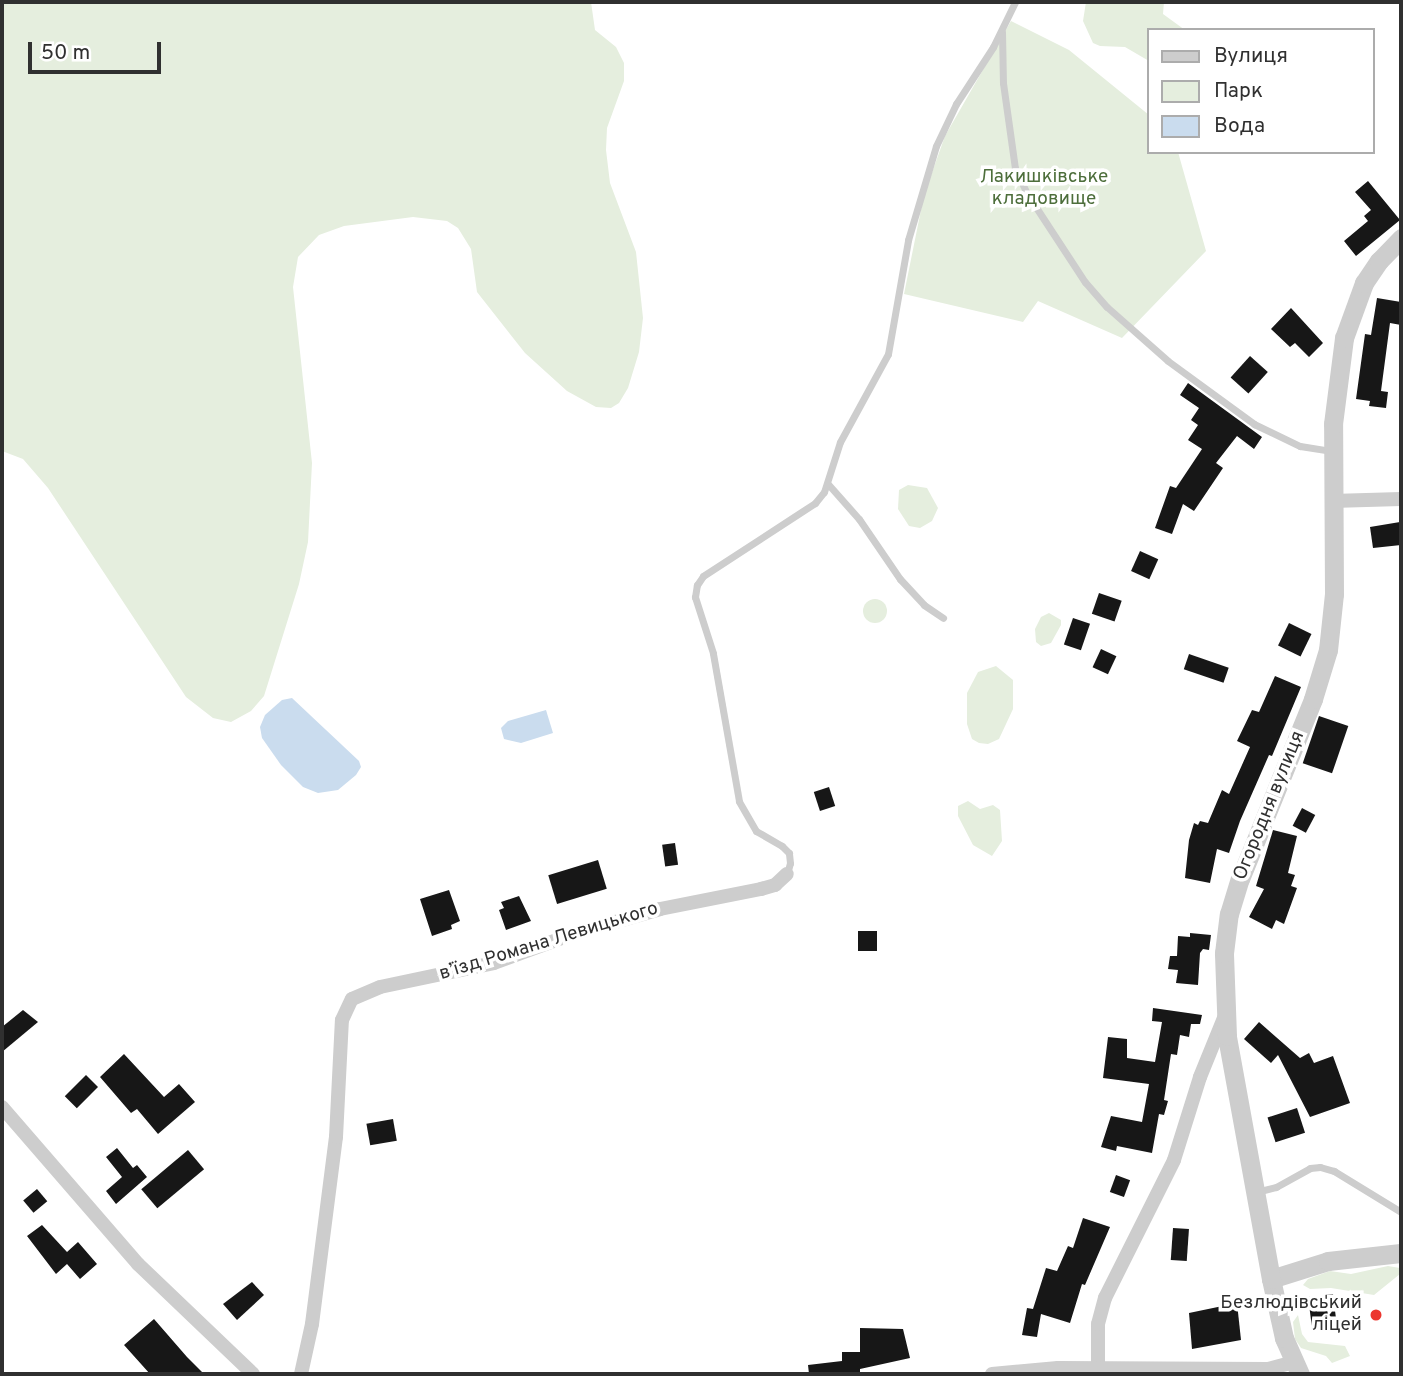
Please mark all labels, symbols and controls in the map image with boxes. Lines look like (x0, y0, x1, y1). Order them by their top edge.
scale bar (32, 28, 164, 72)
legend (1148, 28, 1375, 154)
text: 50 m (41, 40, 90, 67)
text: Вулиця (1214, 43, 1288, 70)
text: Парк (1214, 78, 1263, 105)
text: Вода (1214, 113, 1265, 140)
park label: Лакишківське кладовище (980, 167, 1108, 211)
street label: Огородня вулиця (1230, 728, 1310, 884)
street label: в’їзд Романа Левицького (437, 898, 661, 986)
place label: Безлюдівський ліцей (1220, 1293, 1362, 1337)
marker: Безлюдівський ліцей (1368, 1307, 1384, 1323)

